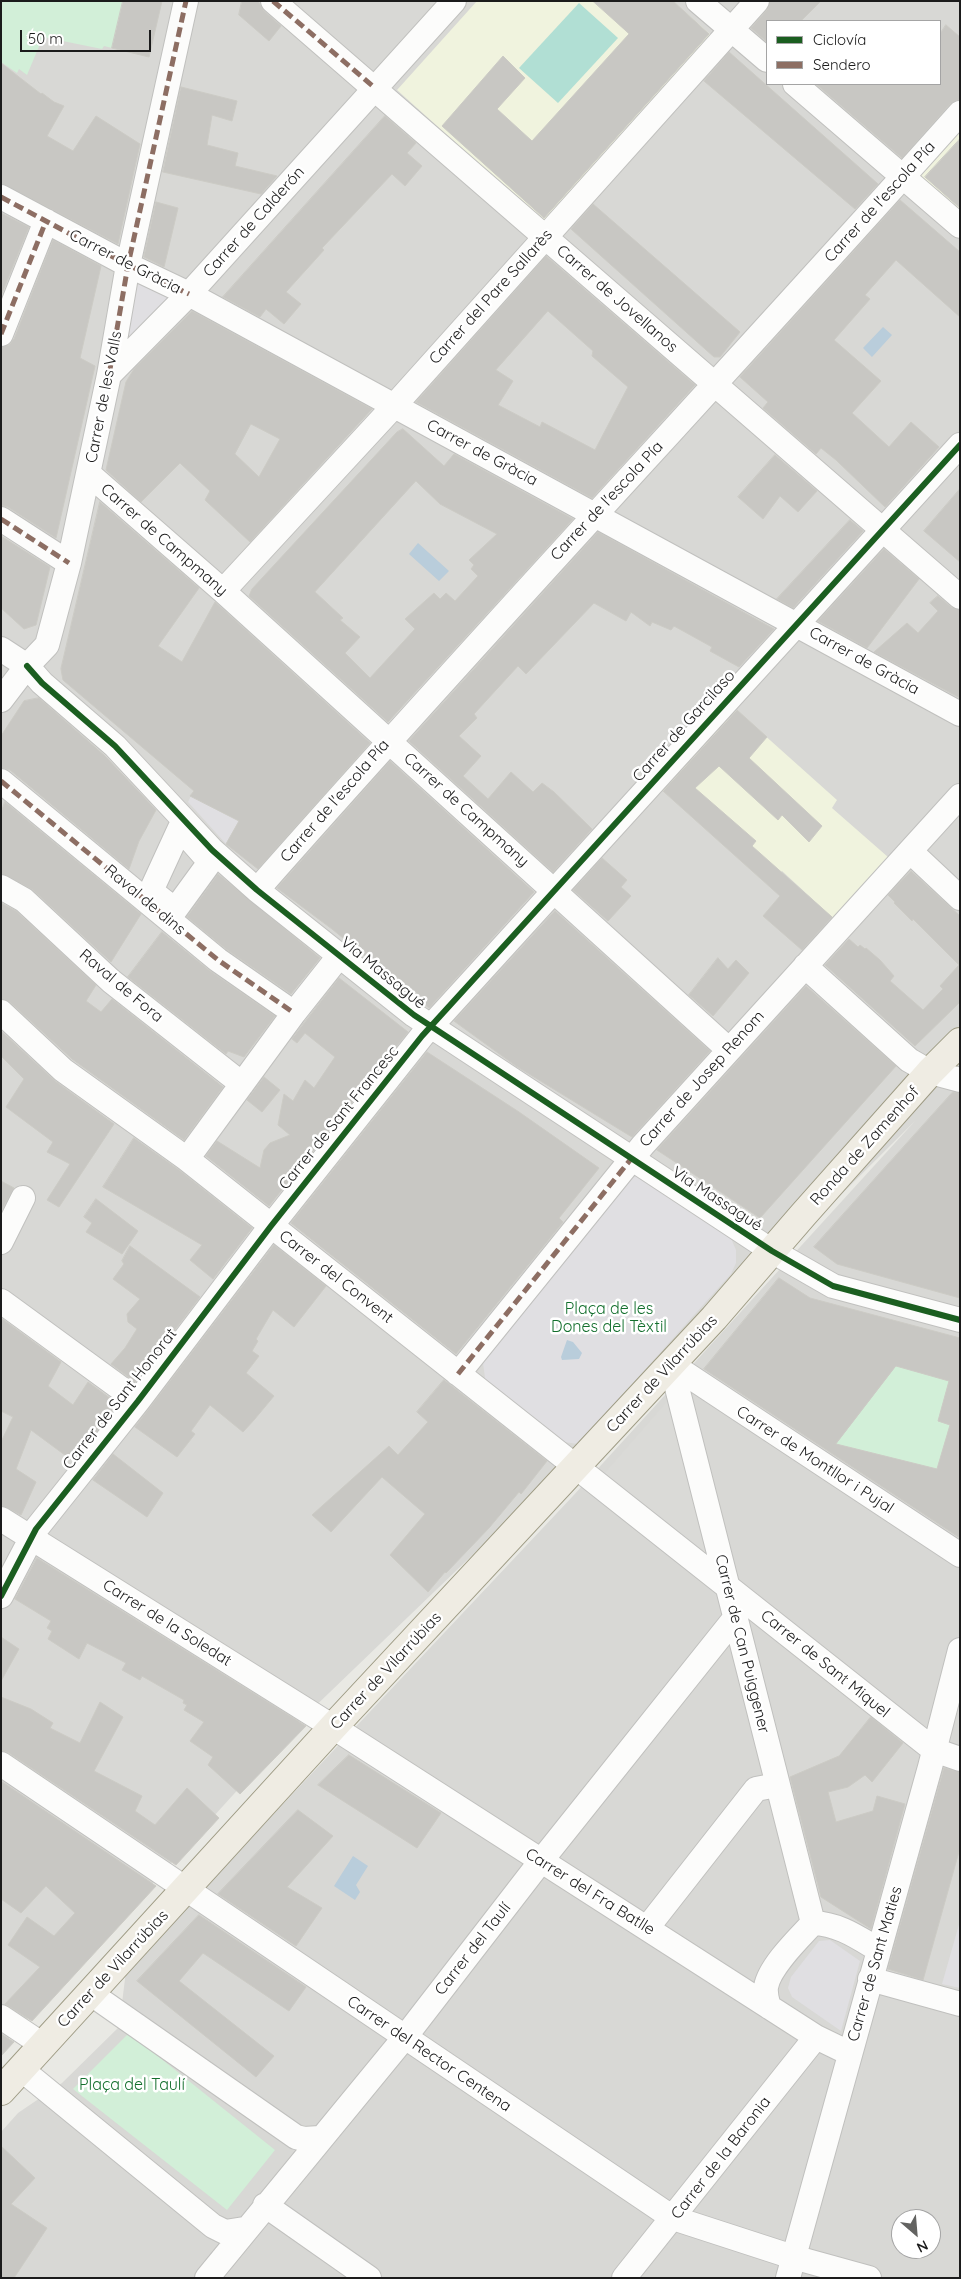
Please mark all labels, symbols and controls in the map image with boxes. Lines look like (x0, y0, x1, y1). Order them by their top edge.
scale bar (22, 20, 154, 52)
legend (766, 20, 941, 85)
text: 50 m (28, 29, 63, 48)
text: Ciclovía (813, 30, 866, 49)
text: Sendero (813, 55, 871, 74)
street label: Carrer de l'escola Pía (821, 137, 939, 267)
street label: Carrer de Calderón (199, 163, 309, 281)
street label: Carrer de Gràcia (66, 226, 184, 298)
street label: Carrer del Pare Sallarès (425, 226, 557, 368)
street label: Carrer de Jovellanos (552, 241, 682, 357)
street label: Carrer de les Valls (82, 329, 126, 465)
street label: Carrer de Gràcia (423, 416, 541, 490)
street label: Carrer de l'escola Pía (547, 437, 667, 565)
street label: Carrer de Campmany (97, 480, 231, 600)
street label: Carrer de Gràcia (806, 623, 922, 699)
street label: Carrer de Garcilaso (629, 666, 739, 786)
street label: Carrer de l'escola Pía (276, 736, 394, 866)
street label: Carrer de Campmany (399, 749, 533, 871)
street label: Raval de dins (101, 861, 189, 939)
street label: Via Massagué (337, 933, 429, 1013)
street label: Raval de Fora (75, 945, 167, 1027)
street label: Carrer de Josep Renom (636, 1007, 768, 1151)
street label: Carrer de Sant Francesc (275, 1042, 403, 1194)
street label: Ronda de Zamenhof (806, 1082, 924, 1210)
street label: Via Massagué (668, 1163, 766, 1235)
street label: Carrer del Convent (275, 1226, 397, 1328)
park label: Plaça de les Dones del Tèxtil (551, 1299, 667, 1337)
street label: Carrer de Vilarrúbias (602, 1311, 722, 1437)
street label: Carrer de Sant Honorat (59, 1325, 181, 1473)
street label: Carrer de Montllor i Pujal (733, 1402, 897, 1518)
street label: Carrer de Can Puiggener (710, 1553, 774, 1735)
street label: Carrer de la Soledat (99, 1575, 235, 1671)
street label: Carrer de Sant Miquel (757, 1606, 893, 1722)
street label: Carrer de Vilarrúbias (326, 1608, 446, 1734)
street label: Carrer del Fra Batlle (522, 1844, 658, 1940)
street label: Carrer de Sant Maties (844, 1884, 906, 2044)
street label: Carrer del Taulí (431, 1899, 515, 1999)
street label: Carrer de Vilarrúbias (53, 1906, 173, 2032)
street label: Carrer del Rector Centena (343, 1992, 515, 2116)
park label: Plaça del Taulí (79, 2075, 185, 2095)
street label: Carrer de la Baronia (667, 2093, 775, 2223)
north arrow (891, 2209, 941, 2259)
text: N (914, 2236, 931, 2257)

